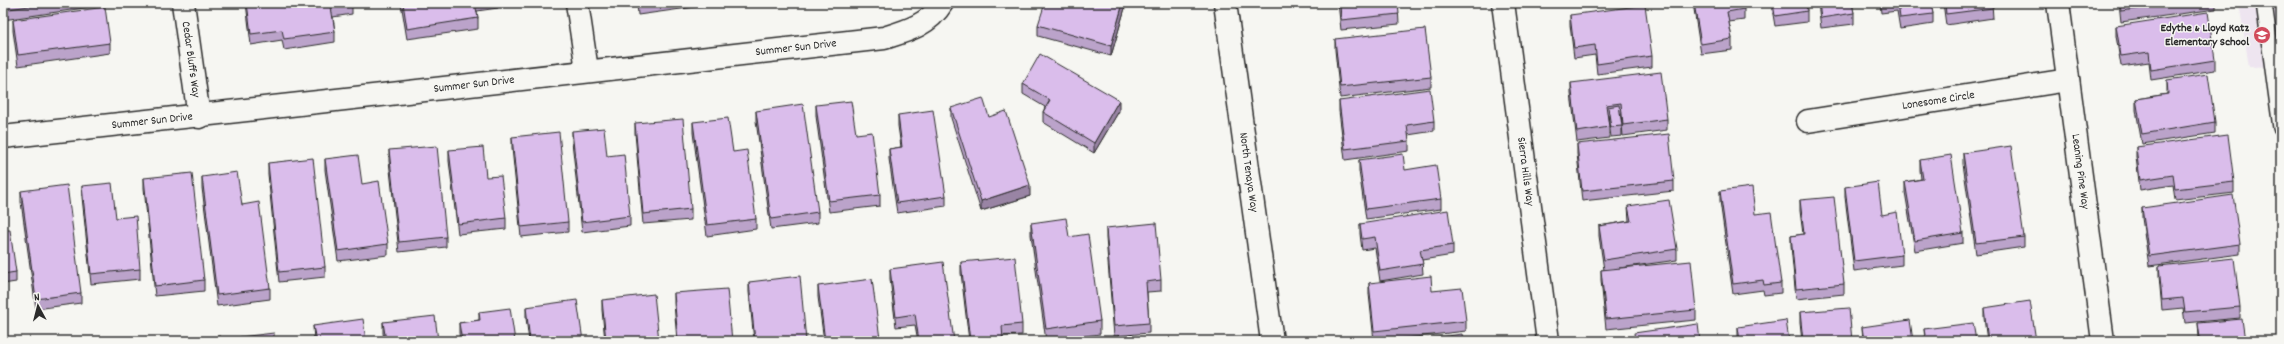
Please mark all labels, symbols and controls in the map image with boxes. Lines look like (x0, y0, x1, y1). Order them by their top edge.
street label: Cedar Bluffs Way (177, 20, 205, 100)
place label: Edythe & Lloyd Katz Elementary School (2161, 20, 2249, 51)
school or university icon: Edythe & Lloyd Katz Elementary School (2252, 25, 2272, 45)
street label: Summer Sun Drive (755, 35, 837, 61)
street label: Summer Sun Drive (433, 71, 515, 97)
street label: Lonesome Circle (1901, 86, 1976, 115)
street label: Summer Sun Drive (111, 108, 194, 134)
street label: North Tenaya Way (1235, 131, 1263, 214)
street label: Leaning Pine Way (2067, 133, 2094, 211)
street label: Sierra Hills Way (1512, 136, 1539, 208)
north arrow (18, 286, 58, 326)
text: N (33, 290, 41, 306)

